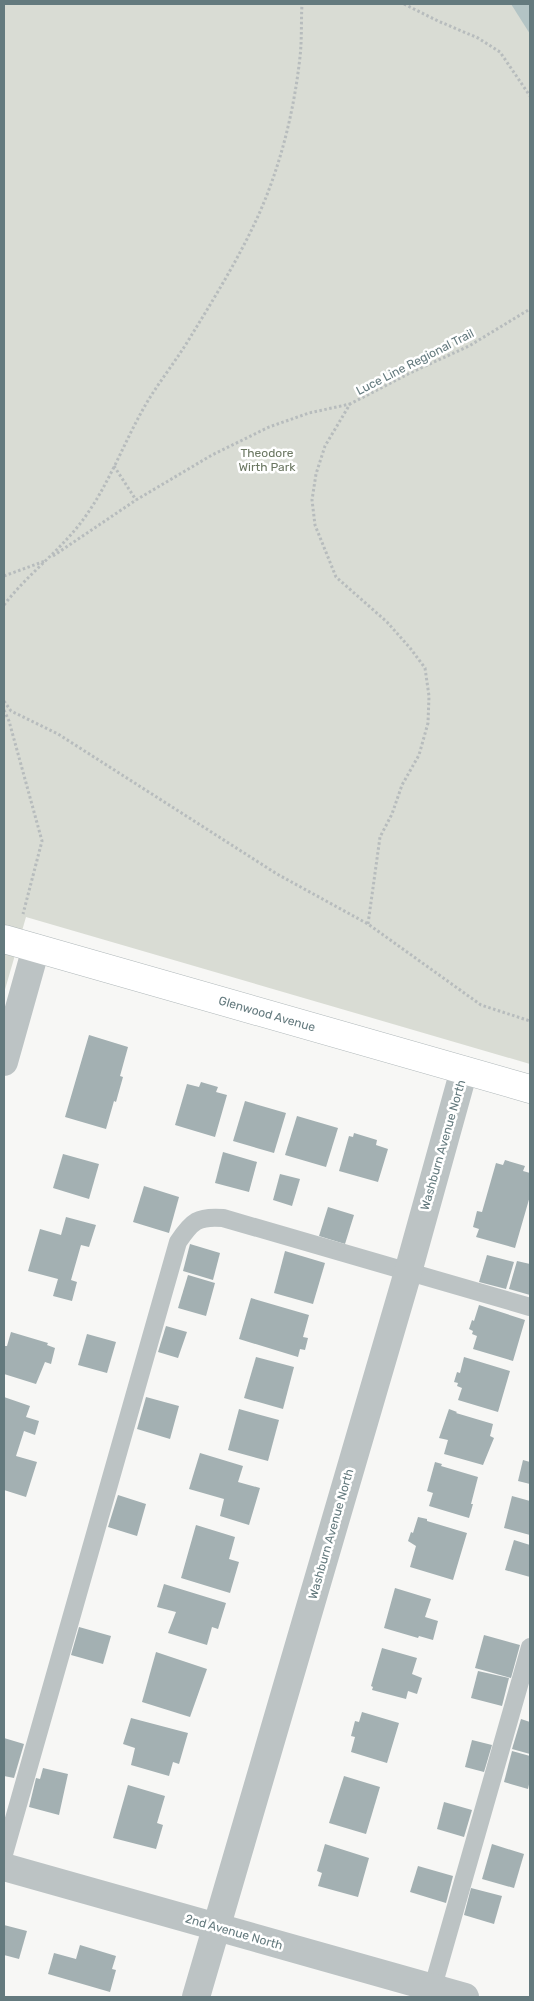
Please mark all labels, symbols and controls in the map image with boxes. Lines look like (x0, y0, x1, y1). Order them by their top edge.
street label: Luce Line Regional Trail (354, 326, 476, 398)
park label: Theodore Wirth Park (239, 446, 296, 474)
street label: Glenwood Avenue (217, 993, 317, 1035)
street label: Washburn Avenue North (418, 1078, 468, 1212)
street label: Washburn Avenue North (306, 1467, 356, 1601)
street label: 2nd Avenue North (184, 1911, 284, 1953)

